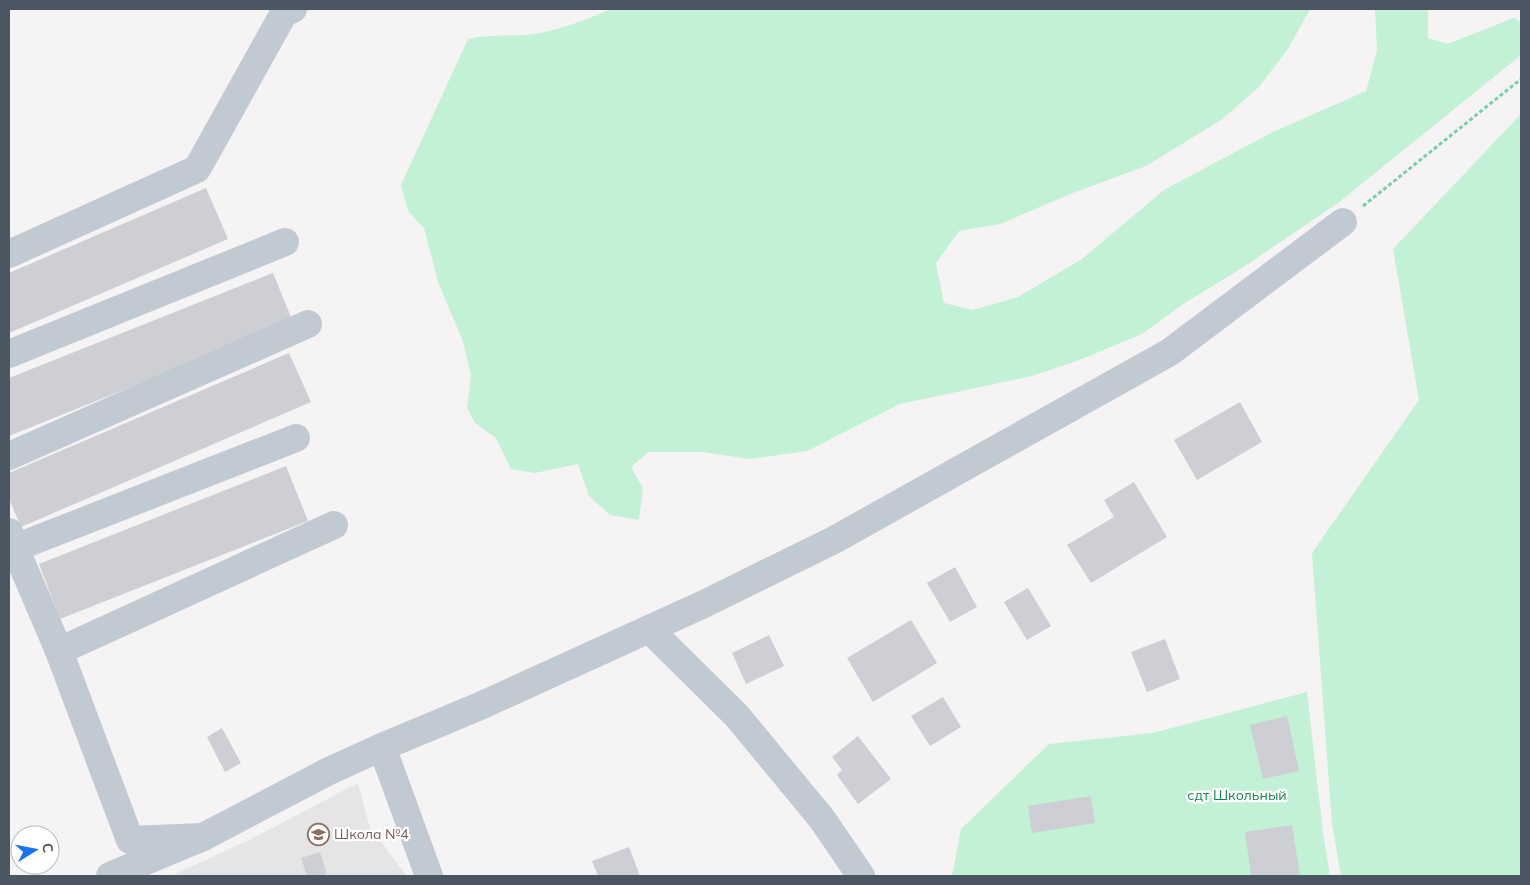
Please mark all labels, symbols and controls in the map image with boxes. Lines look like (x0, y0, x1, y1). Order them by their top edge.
park label: сдт Школьный (1187, 786, 1287, 804)
school or university icon: Школа №4 (306, 822, 330, 846)
north arrow (10, 825, 60, 875)
place label: Школа №4 (334, 825, 409, 843)
text: С (38, 841, 57, 854)

